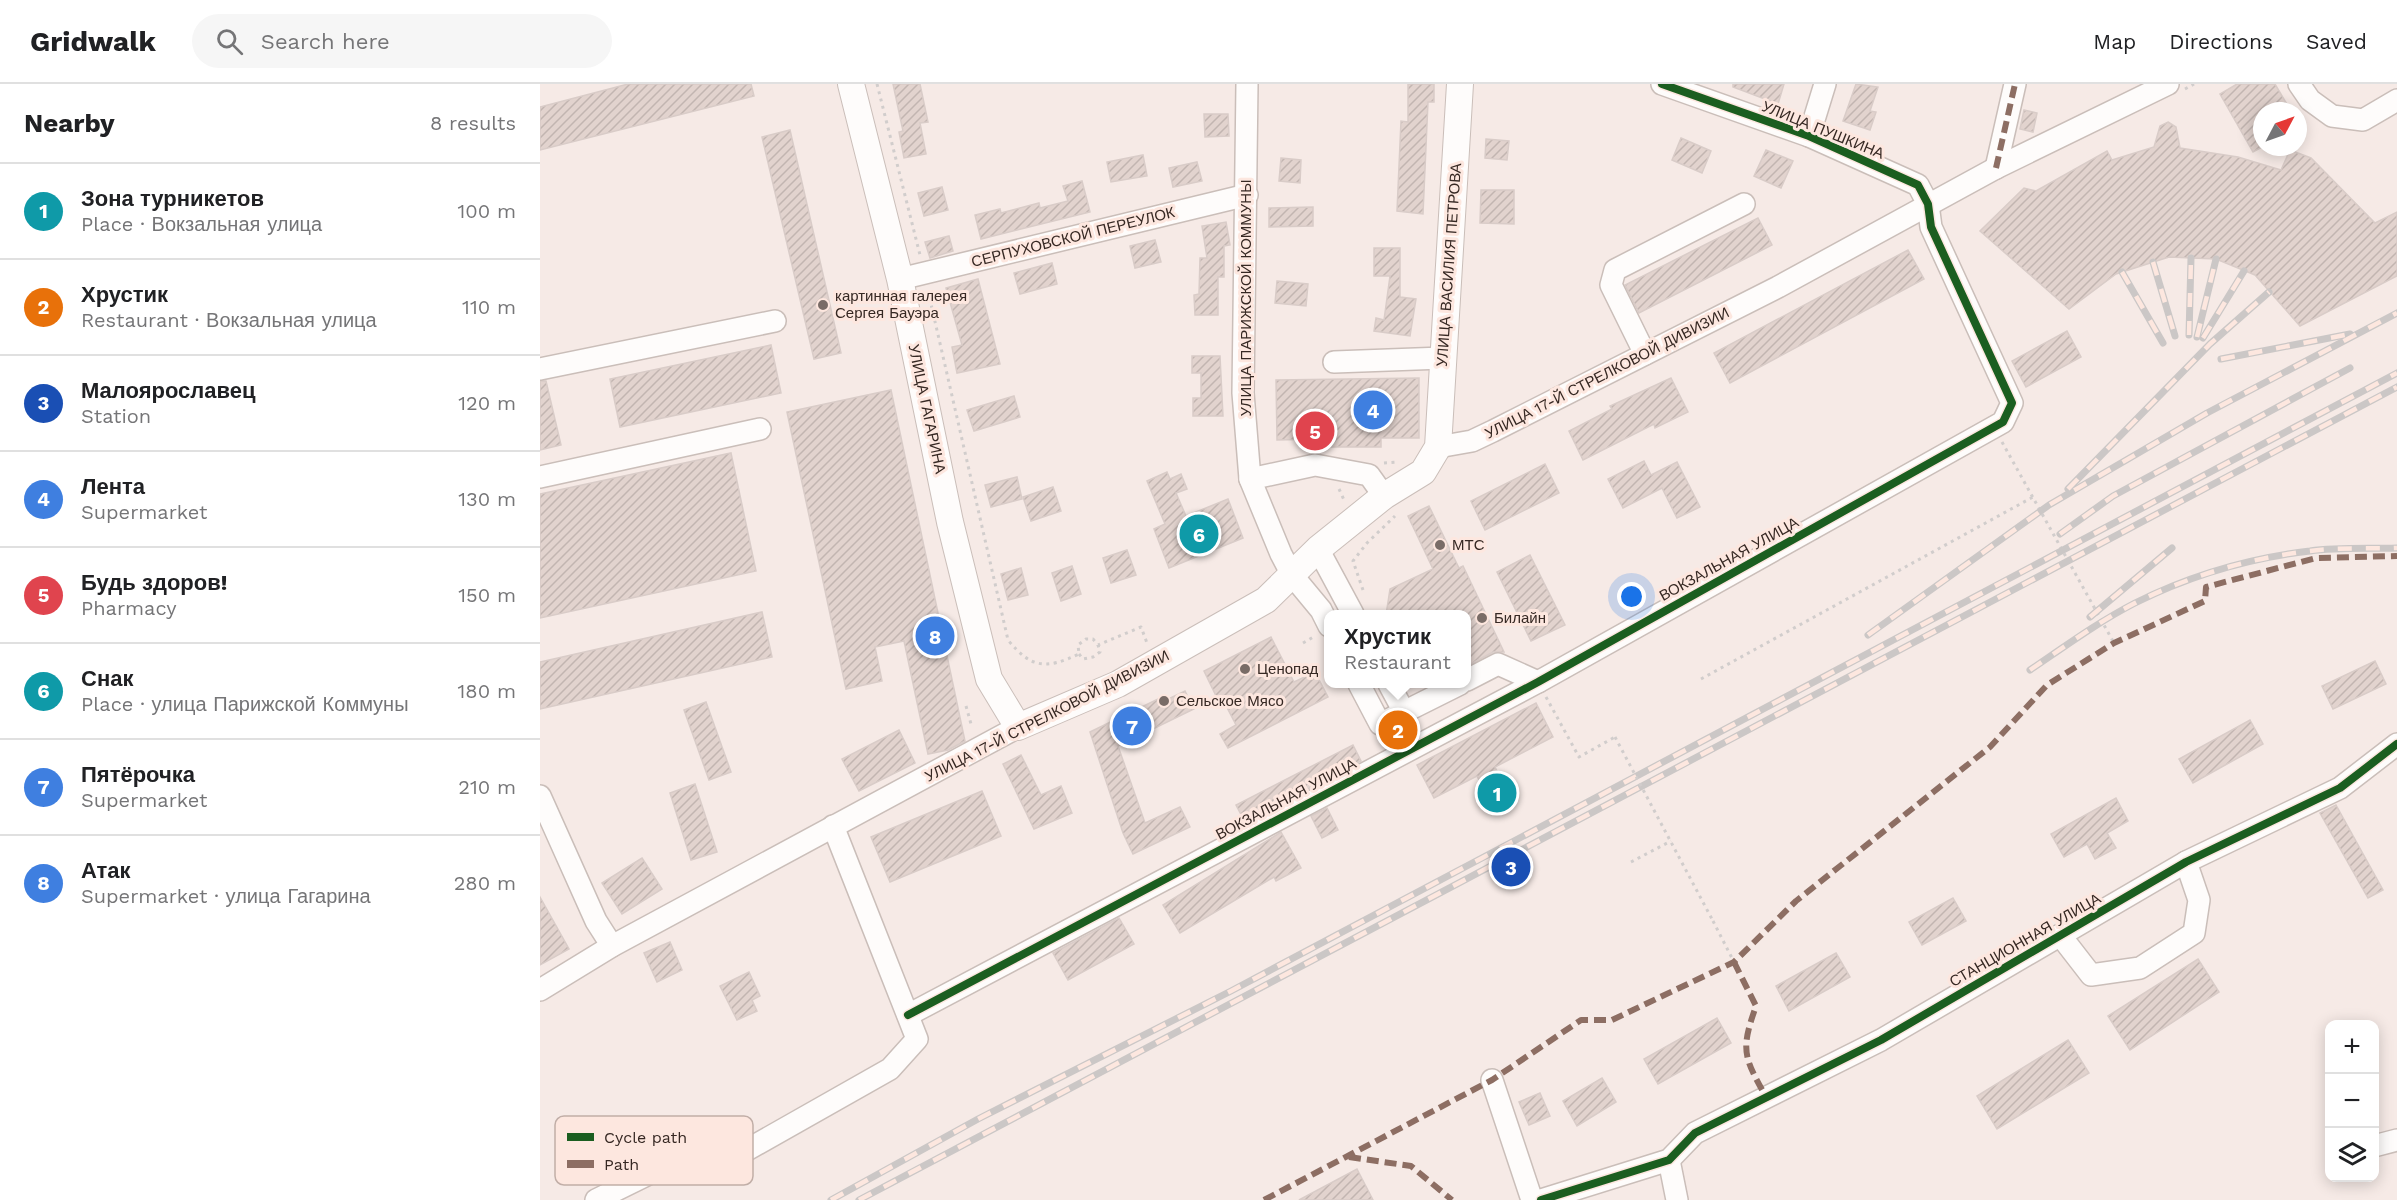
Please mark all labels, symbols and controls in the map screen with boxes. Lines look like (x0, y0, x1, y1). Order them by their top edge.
search box (192, 14, 612, 68)
text: Gridwalk (30, 25, 156, 58)
icon: search (213, 25, 246, 58)
text: Search here (261, 29, 390, 54)
text: Map (2093, 29, 2136, 54)
text: Directions (2169, 29, 2273, 54)
text: Saved (2306, 29, 2367, 54)
street label: УЛИЦА ПУШКИНА (1759, 97, 1887, 163)
north arrow (2253, 102, 2307, 156)
text: Nearby (24, 108, 115, 138)
text: 8 results (430, 111, 516, 135)
street label: УЛИЦА ВАСИЛИЯ ПЕТРОВА (1433, 163, 1465, 367)
street label: УЛИЦА ПАРИЖСКОЙ КОММУНЫ (1237, 180, 1255, 416)
text: Зона турникетов (81, 186, 264, 211)
text: 1 (39, 199, 48, 223)
text: 100 m (457, 199, 516, 223)
street label: СЕРПУХОВСКОЙ ПЕРЕУЛОК (969, 203, 1177, 271)
text: Place · Вокзальная улица (81, 212, 322, 236)
text: Хрустик (81, 282, 168, 307)
place label: картинная галерея Сергея Бауэра (835, 287, 967, 322)
text: 2 (38, 295, 49, 319)
text: 110 m (462, 295, 516, 319)
marker: картинная галерея Сергея Бауэра (816, 298, 830, 312)
street label: УЛИЦА 17-Й СТРЕЛКОВОЙ ДИВИЗИИ (1482, 303, 1732, 443)
text: Restaurant · Вокзальная улица (81, 308, 377, 332)
street label: УЛИЦА ГАГАРИНА (905, 343, 949, 475)
text: Малоярославец (81, 378, 256, 403)
pin: 4 (1354, 388, 1392, 432)
text: 3 (38, 391, 49, 415)
text: 120 m (458, 391, 516, 415)
text: Station (81, 404, 151, 428)
pin: 5 (1296, 408, 1334, 454)
text: Лента (81, 474, 145, 499)
text: 4 (37, 487, 50, 511)
text: 130 m (458, 487, 516, 511)
text: Supermarket (81, 500, 207, 524)
pin: 6 (1180, 512, 1218, 556)
street label: ВОКЗАЛЬНАЯ УЛИЦА (1656, 513, 1802, 605)
place label: МТС (1452, 536, 1485, 554)
marker: МТС (1433, 538, 1447, 552)
text: Будь здоров! (81, 570, 227, 595)
your location (1617, 582, 1646, 611)
text: 5 (38, 583, 49, 607)
text: 150 m (458, 583, 516, 607)
text: Pharmacy (81, 596, 177, 620)
place label: Билайн (1494, 609, 1546, 627)
popup (1324, 610, 1471, 688)
marker: Билайн (1475, 611, 1489, 625)
pin: 8 (916, 614, 954, 658)
text: Хрустик (1344, 624, 1431, 649)
street label: УЛИЦА 17-Й СТРЕЛКОВОЙ ДИВИЗИИ (922, 646, 1172, 786)
text: Restaurant (1344, 650, 1451, 674)
place label: Ценопад (1257, 660, 1319, 678)
marker: Ценопад (1238, 662, 1252, 676)
text: Снак (81, 666, 133, 691)
text: 6 (37, 679, 50, 703)
text: 180 m (458, 679, 516, 703)
text: Place · улица Парижской Коммуны (81, 692, 409, 716)
place label: Сельское Мясо (1176, 692, 1284, 710)
marker: Сельское Мясо (1157, 694, 1171, 708)
pin: 7 (1112, 704, 1152, 748)
pin: 2 (1378, 708, 1418, 752)
street label: ВОКЗАЛЬНАЯ УЛИЦА (1213, 754, 1359, 844)
text: Пятёрочка (81, 762, 195, 787)
pin: 1 (1478, 770, 1516, 816)
text: 7 (37, 775, 50, 799)
text: 210 m (458, 775, 516, 799)
text: Supermarket (81, 788, 207, 812)
pin: 3 (1492, 844, 1530, 890)
text: Атак (81, 858, 131, 883)
text: 8 (37, 871, 50, 895)
text: 280 m (454, 871, 516, 895)
text: Supermarket · улица Гагарина (81, 884, 371, 908)
street label: СТАНЦИОННАЯ УЛИЦА (1946, 889, 2104, 991)
map controls (2325, 1020, 2379, 1182)
button: + (2325, 1020, 2379, 1074)
button: − (2325, 1074, 2379, 1128)
legend (555, 1116, 753, 1185)
text: Cycle path (604, 1128, 687, 1147)
button: layers (2325, 1128, 2379, 1182)
text: Path (604, 1155, 639, 1174)

